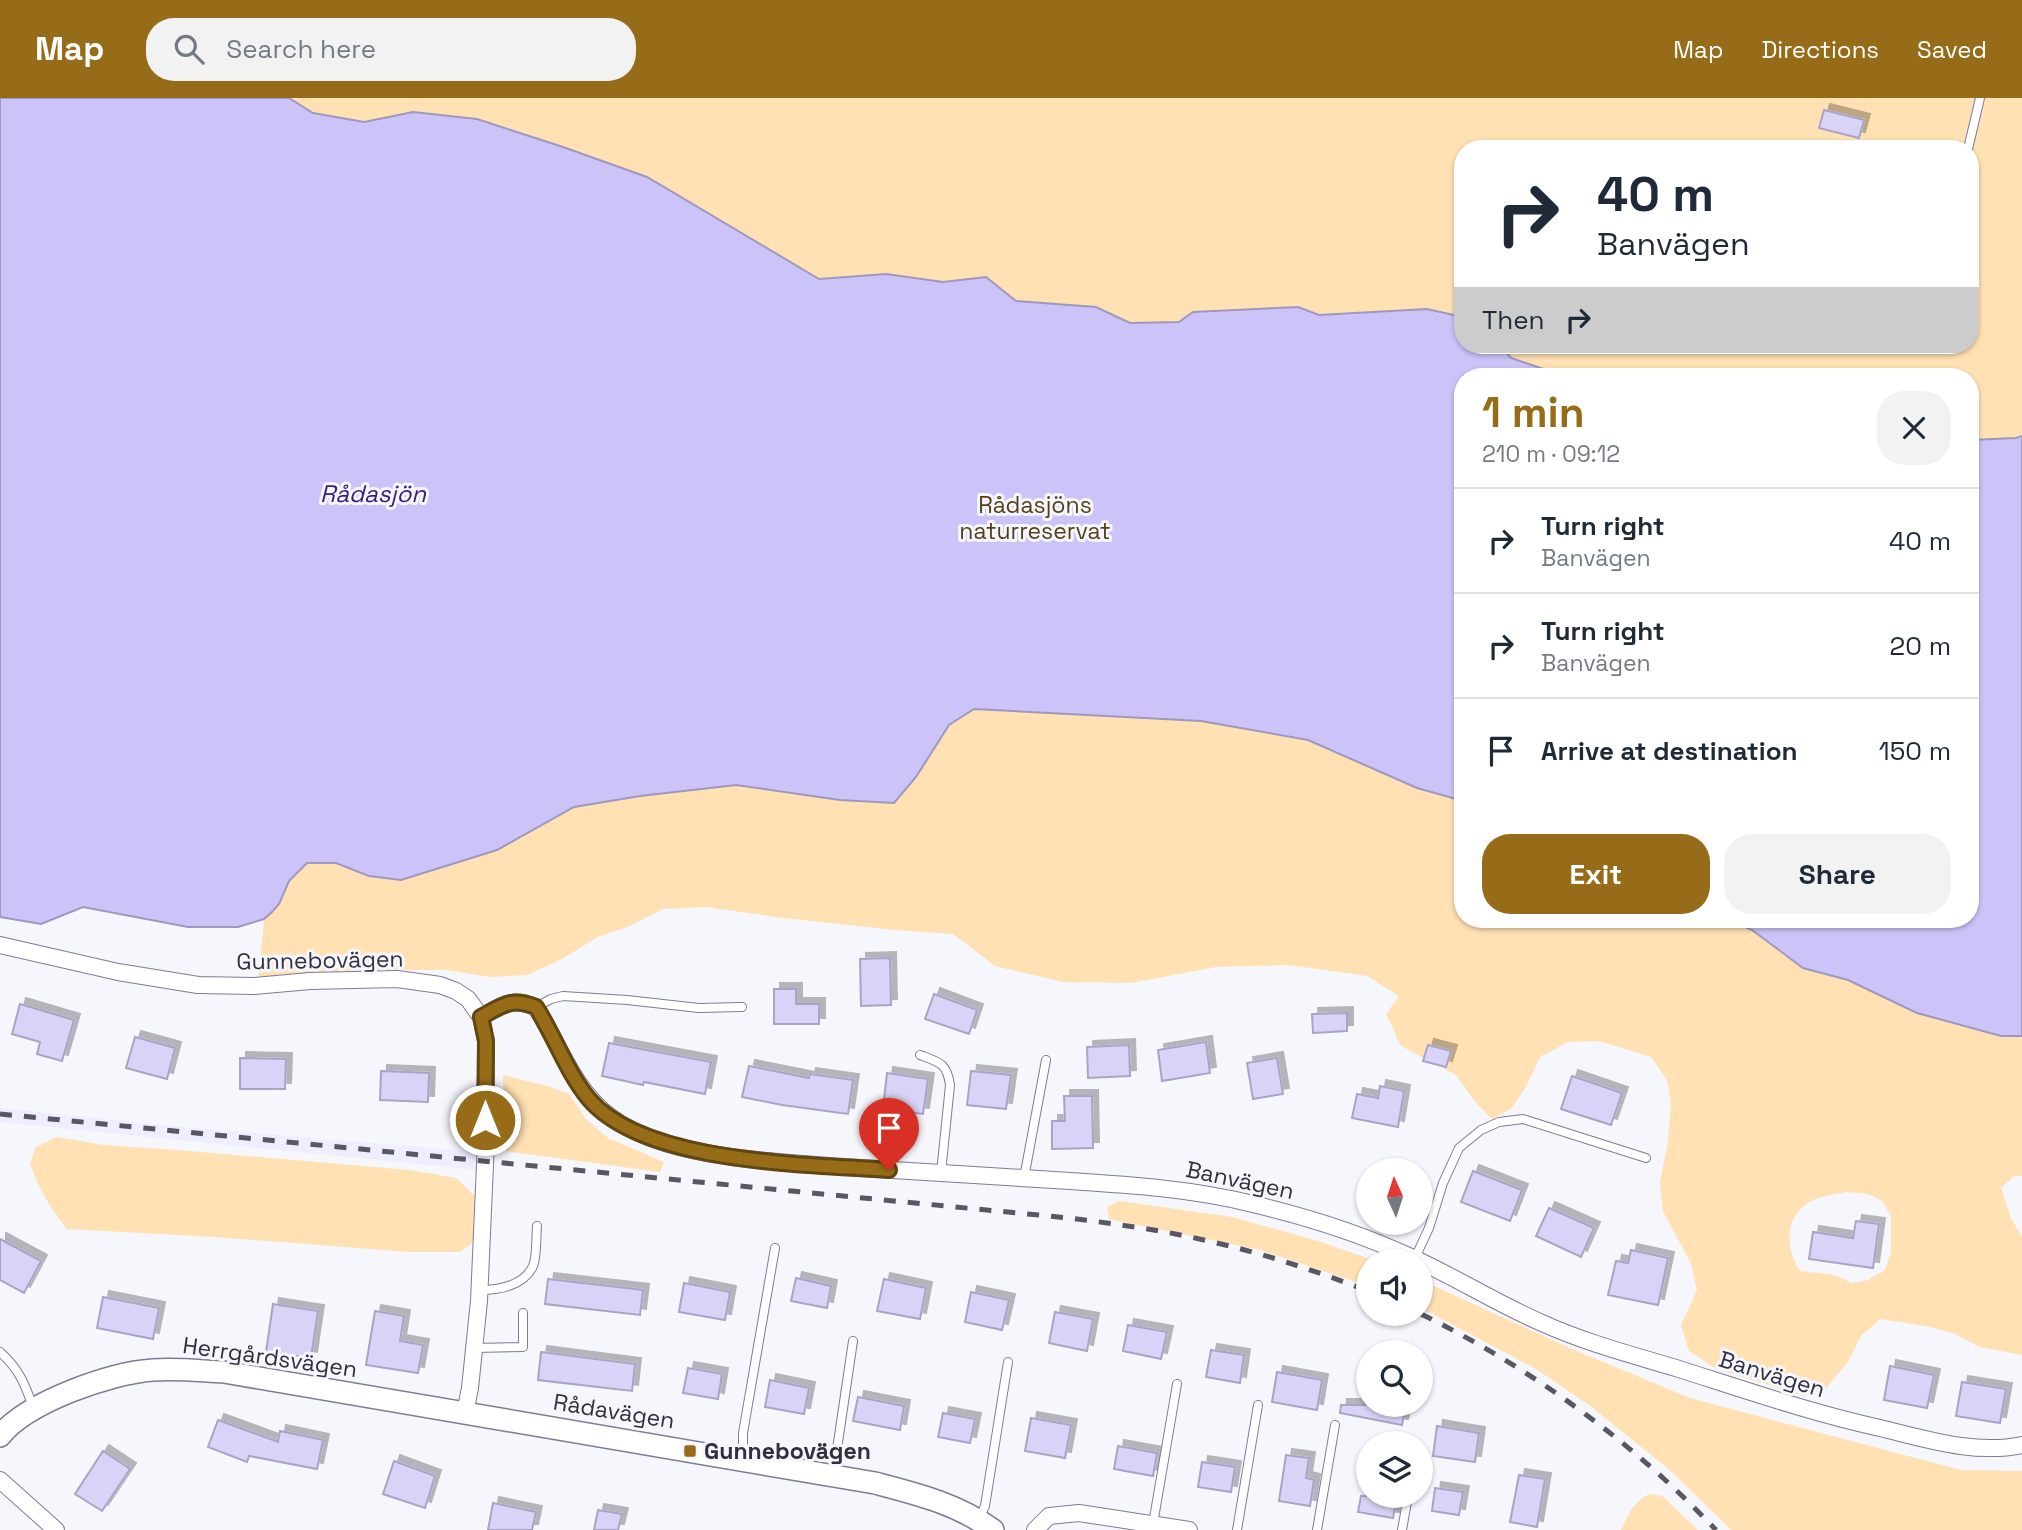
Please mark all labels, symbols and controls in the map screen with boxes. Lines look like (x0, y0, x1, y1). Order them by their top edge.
search box (146, 18, 636, 81)
text: Map (35, 28, 104, 70)
icon: search (170, 30, 208, 68)
text: Search here (226, 32, 376, 66)
text: Map (1673, 34, 1723, 65)
text: Directions (1761, 34, 1879, 65)
text: Saved (1917, 34, 1987, 65)
text: 40 m (1597, 163, 1714, 225)
icon: right (1482, 168, 1573, 259)
text: Banvägen (1597, 224, 1750, 264)
icon: right (1559, 301, 1597, 339)
text: Then (1482, 303, 1545, 337)
text: 1 min (1482, 386, 1585, 439)
button: close (1877, 391, 1951, 465)
text: 210 m · 09:12 (1482, 439, 1620, 469)
water label: Rådasjön (320, 478, 427, 509)
park label: Rådasjöns naturreservat (959, 490, 1111, 546)
text: Turn right (1541, 509, 1665, 543)
icon: right (1482, 522, 1520, 560)
text: 40 m (1889, 524, 1951, 558)
text: Banvägen (1541, 543, 1651, 573)
text: Turn right (1541, 614, 1665, 648)
icon: right (1482, 627, 1520, 665)
text: 20 m (1890, 629, 1951, 663)
text: Banvägen (1541, 648, 1651, 678)
icon: arrive (1482, 732, 1520, 770)
text: Arrive at destination (1541, 734, 1798, 768)
text: 150 m (1879, 734, 1951, 768)
button: Exit (1482, 834, 1710, 914)
button: Share (1724, 834, 1951, 914)
street label: Gunnebovägen (236, 944, 404, 976)
position arrow (448, 1083, 522, 1157)
pin (859, 1098, 919, 1170)
icon: arrive (870, 1109, 908, 1147)
street label: Banvägen (1183, 1154, 1297, 1206)
north arrow (1356, 1158, 1433, 1236)
map controls (1356, 1158, 1433, 1508)
button: sound (1356, 1249, 1433, 1326)
street label: Herrgårdsvägen (181, 1330, 359, 1384)
button: search (1356, 1340, 1433, 1417)
street label: Banvägen (1715, 1344, 1829, 1404)
street label: Rådavägen (551, 1387, 677, 1435)
button: layers (1356, 1431, 1433, 1508)
place label: Gunnebovägen (704, 1436, 871, 1466)
marker: Gunnebovägen (682, 1443, 698, 1459)

